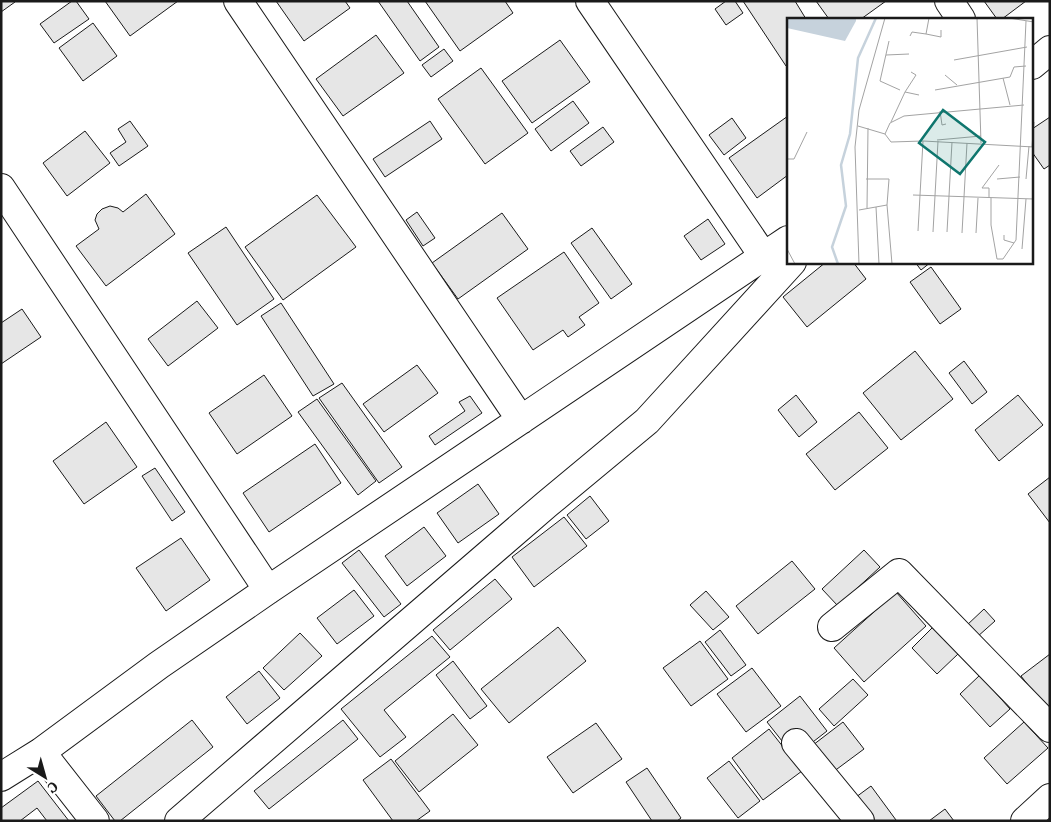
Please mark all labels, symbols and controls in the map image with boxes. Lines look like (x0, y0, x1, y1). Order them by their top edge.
inset map (787, 18, 1034, 264)
north arrow (20, 752, 70, 802)
text: С (44, 777, 62, 797)

